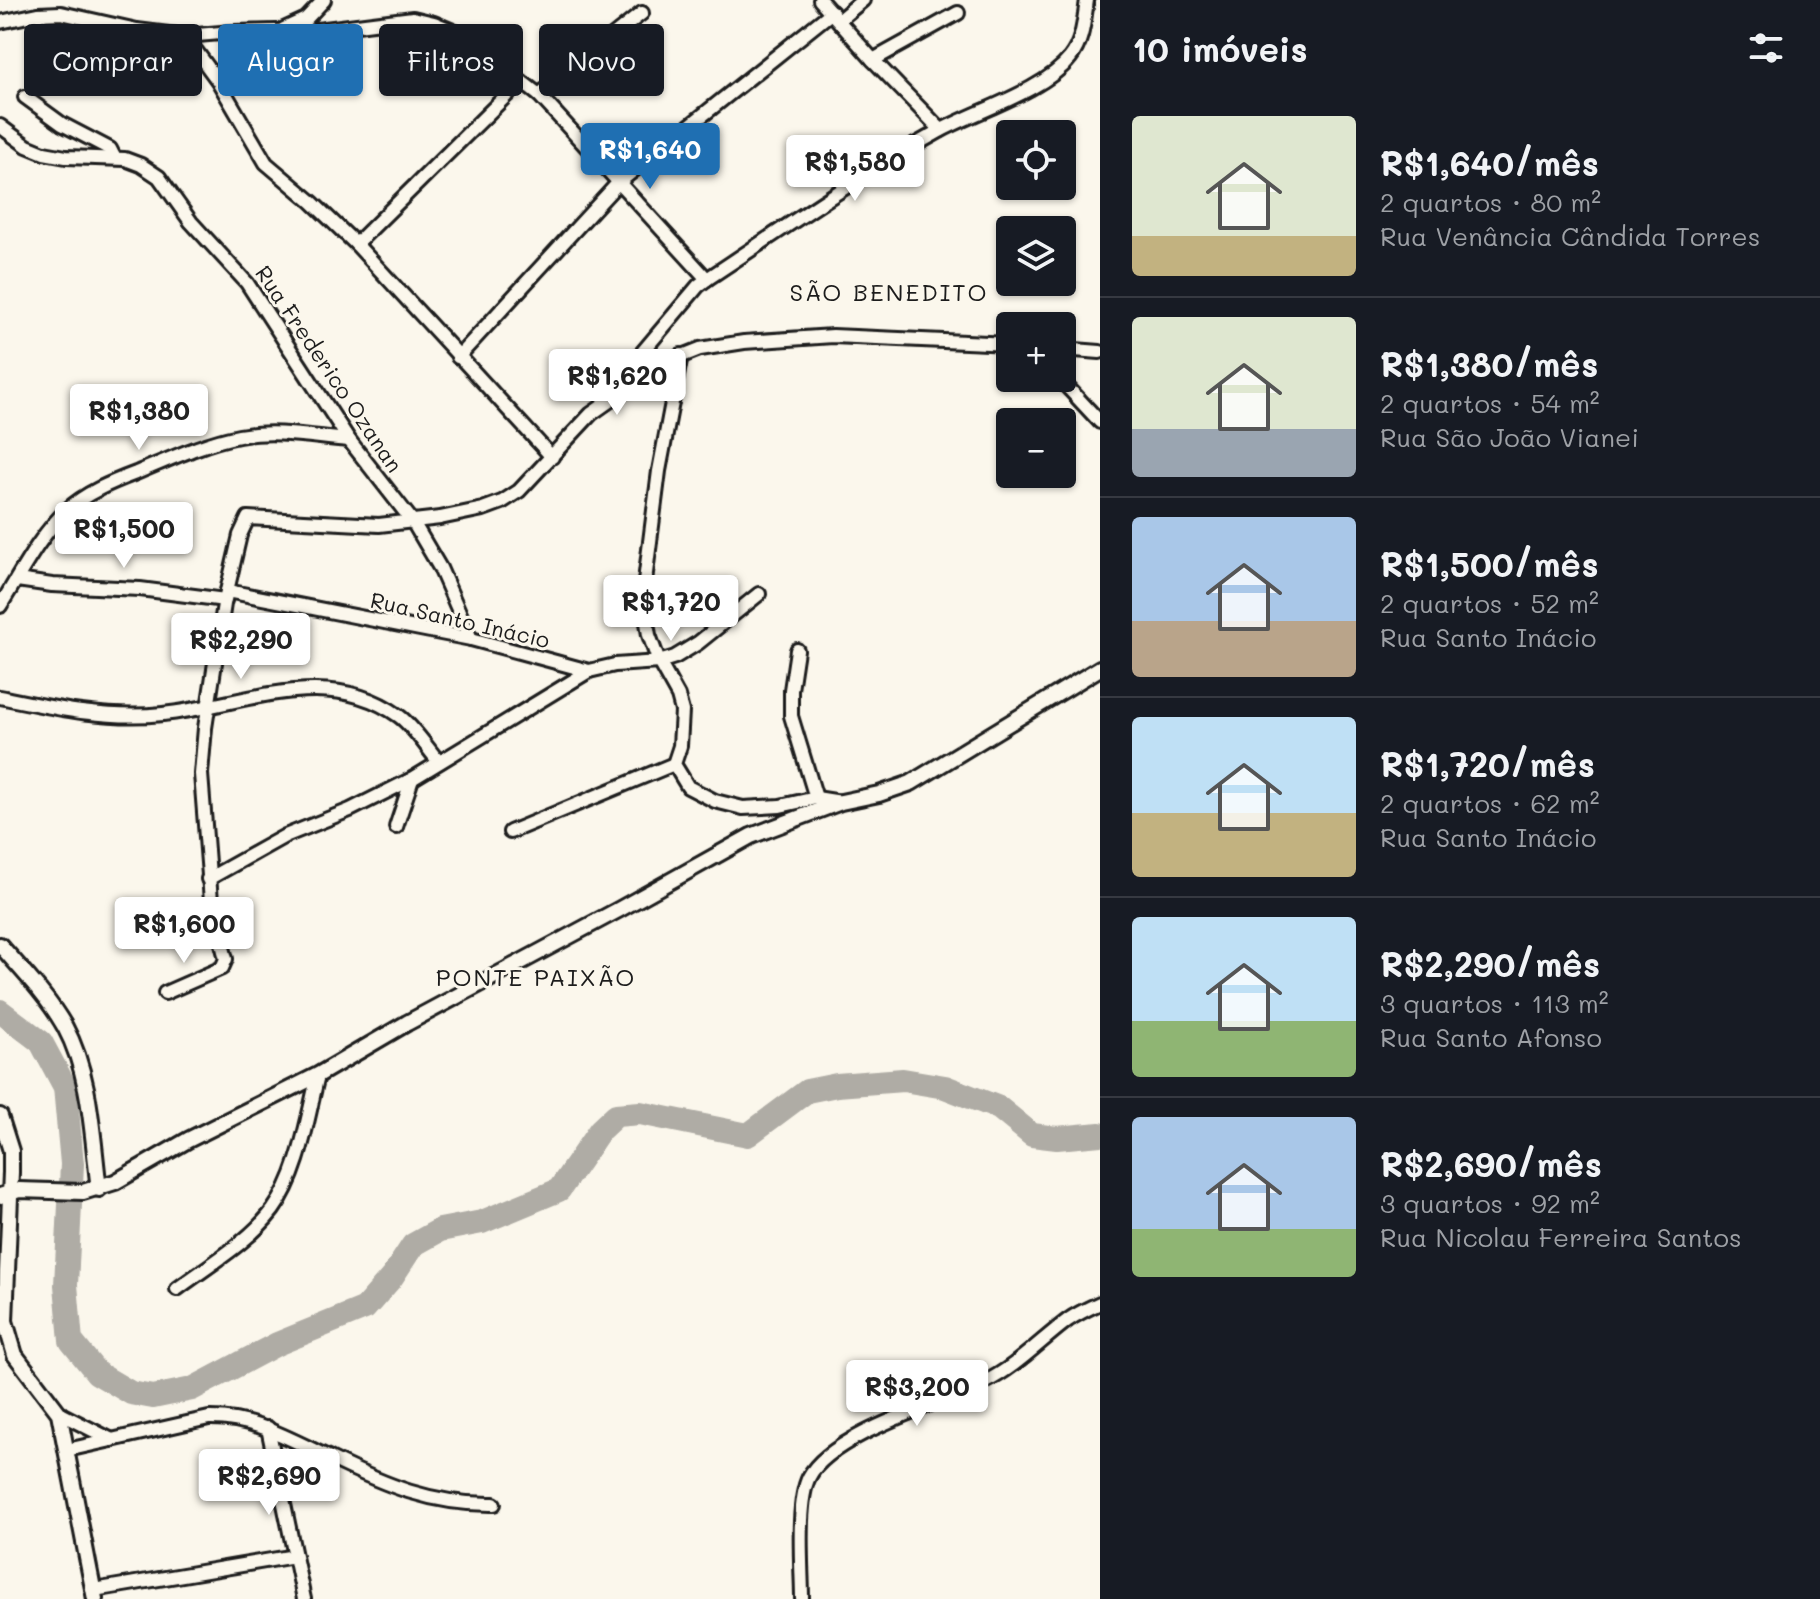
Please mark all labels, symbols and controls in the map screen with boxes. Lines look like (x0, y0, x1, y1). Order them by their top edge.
chip: Comprar (24, 24, 202, 96)
chip: Alugar (218, 24, 363, 96)
chip: Filtros (379, 24, 523, 96)
chip: Novo (539, 24, 664, 96)
text: 10 imóveis (1132, 26, 1308, 71)
icon: filters (1744, 26, 1788, 70)
map controls (996, 120, 1076, 488)
button: locate (996, 120, 1076, 200)
pin: R$1,640 (576, 123, 724, 191)
text: R$1,640 (599, 132, 701, 166)
pin: R$1,580 (781, 135, 929, 203)
text: R$1,640/mês (1380, 140, 1599, 185)
text: R$1,580 (804, 144, 906, 178)
icon: home (1196, 148, 1292, 244)
text: 2 quartos · 80 m² (1380, 185, 1601, 219)
button: layers (996, 216, 1076, 296)
text: Rua Venância Cândida Torres (1380, 219, 1760, 253)
street label: Rua Frederico Ozanan (249, 260, 410, 478)
district label: SÃO BENEDITO (789, 276, 989, 307)
button: + (996, 312, 1076, 392)
text: R$1,380/mês (1380, 341, 1598, 386)
pin: R$1,620 (543, 349, 691, 417)
icon: home (1196, 349, 1292, 445)
text: R$1,620 (567, 358, 667, 392)
pin: R$1,380 (65, 384, 213, 452)
text: 2 quartos · 54 m² (1380, 386, 1600, 420)
text: R$1,380 (88, 393, 190, 427)
button: − (996, 408, 1076, 488)
text: Rua São João Vianei (1380, 420, 1639, 454)
pin: R$1,500 (50, 502, 198, 570)
text: R$1,500 (73, 511, 175, 545)
text: R$1,500/mês (1380, 541, 1599, 586)
icon: home (1196, 549, 1292, 645)
pin: R$1,720 (597, 575, 745, 643)
text: R$1,720 (621, 584, 721, 618)
street label: Rua Santo Inácio (368, 585, 553, 654)
text: 2 quartos · 52 m² (1380, 586, 1599, 620)
pin: R$2,290 (167, 613, 315, 681)
text: Rua Santo Inácio (1380, 620, 1596, 654)
text: R$2,290 (189, 622, 293, 656)
text: R$1,720/mês (1380, 741, 1595, 786)
icon: home (1196, 749, 1292, 845)
text: 2 quartos · 62 m² (1380, 786, 1599, 820)
text: Rua Santo Inácio (1380, 820, 1596, 854)
pin: R$1,600 (110, 897, 258, 965)
text: R$1,600 (133, 906, 235, 940)
text: R$2,290/mês (1380, 941, 1600, 986)
icon: home (1196, 949, 1292, 1045)
district label: PONTE PAIXÃO (436, 961, 636, 992)
text: 3 quartos · 113 m² (1380, 986, 1609, 1020)
text: Rua Santo Afonso (1380, 1020, 1602, 1054)
text: R$2,690/mês (1380, 1141, 1602, 1186)
icon: home (1196, 1149, 1292, 1245)
text: 3 quartos · 92 m² (1380, 1186, 1600, 1220)
text: Rua Nicolau Ferreira Santos (1380, 1220, 1742, 1254)
pin: R$3,200 (843, 1360, 991, 1428)
text: R$3,200 (864, 1369, 970, 1403)
pin: R$2,690 (195, 1449, 343, 1517)
text: R$2,690 (217, 1458, 321, 1492)

